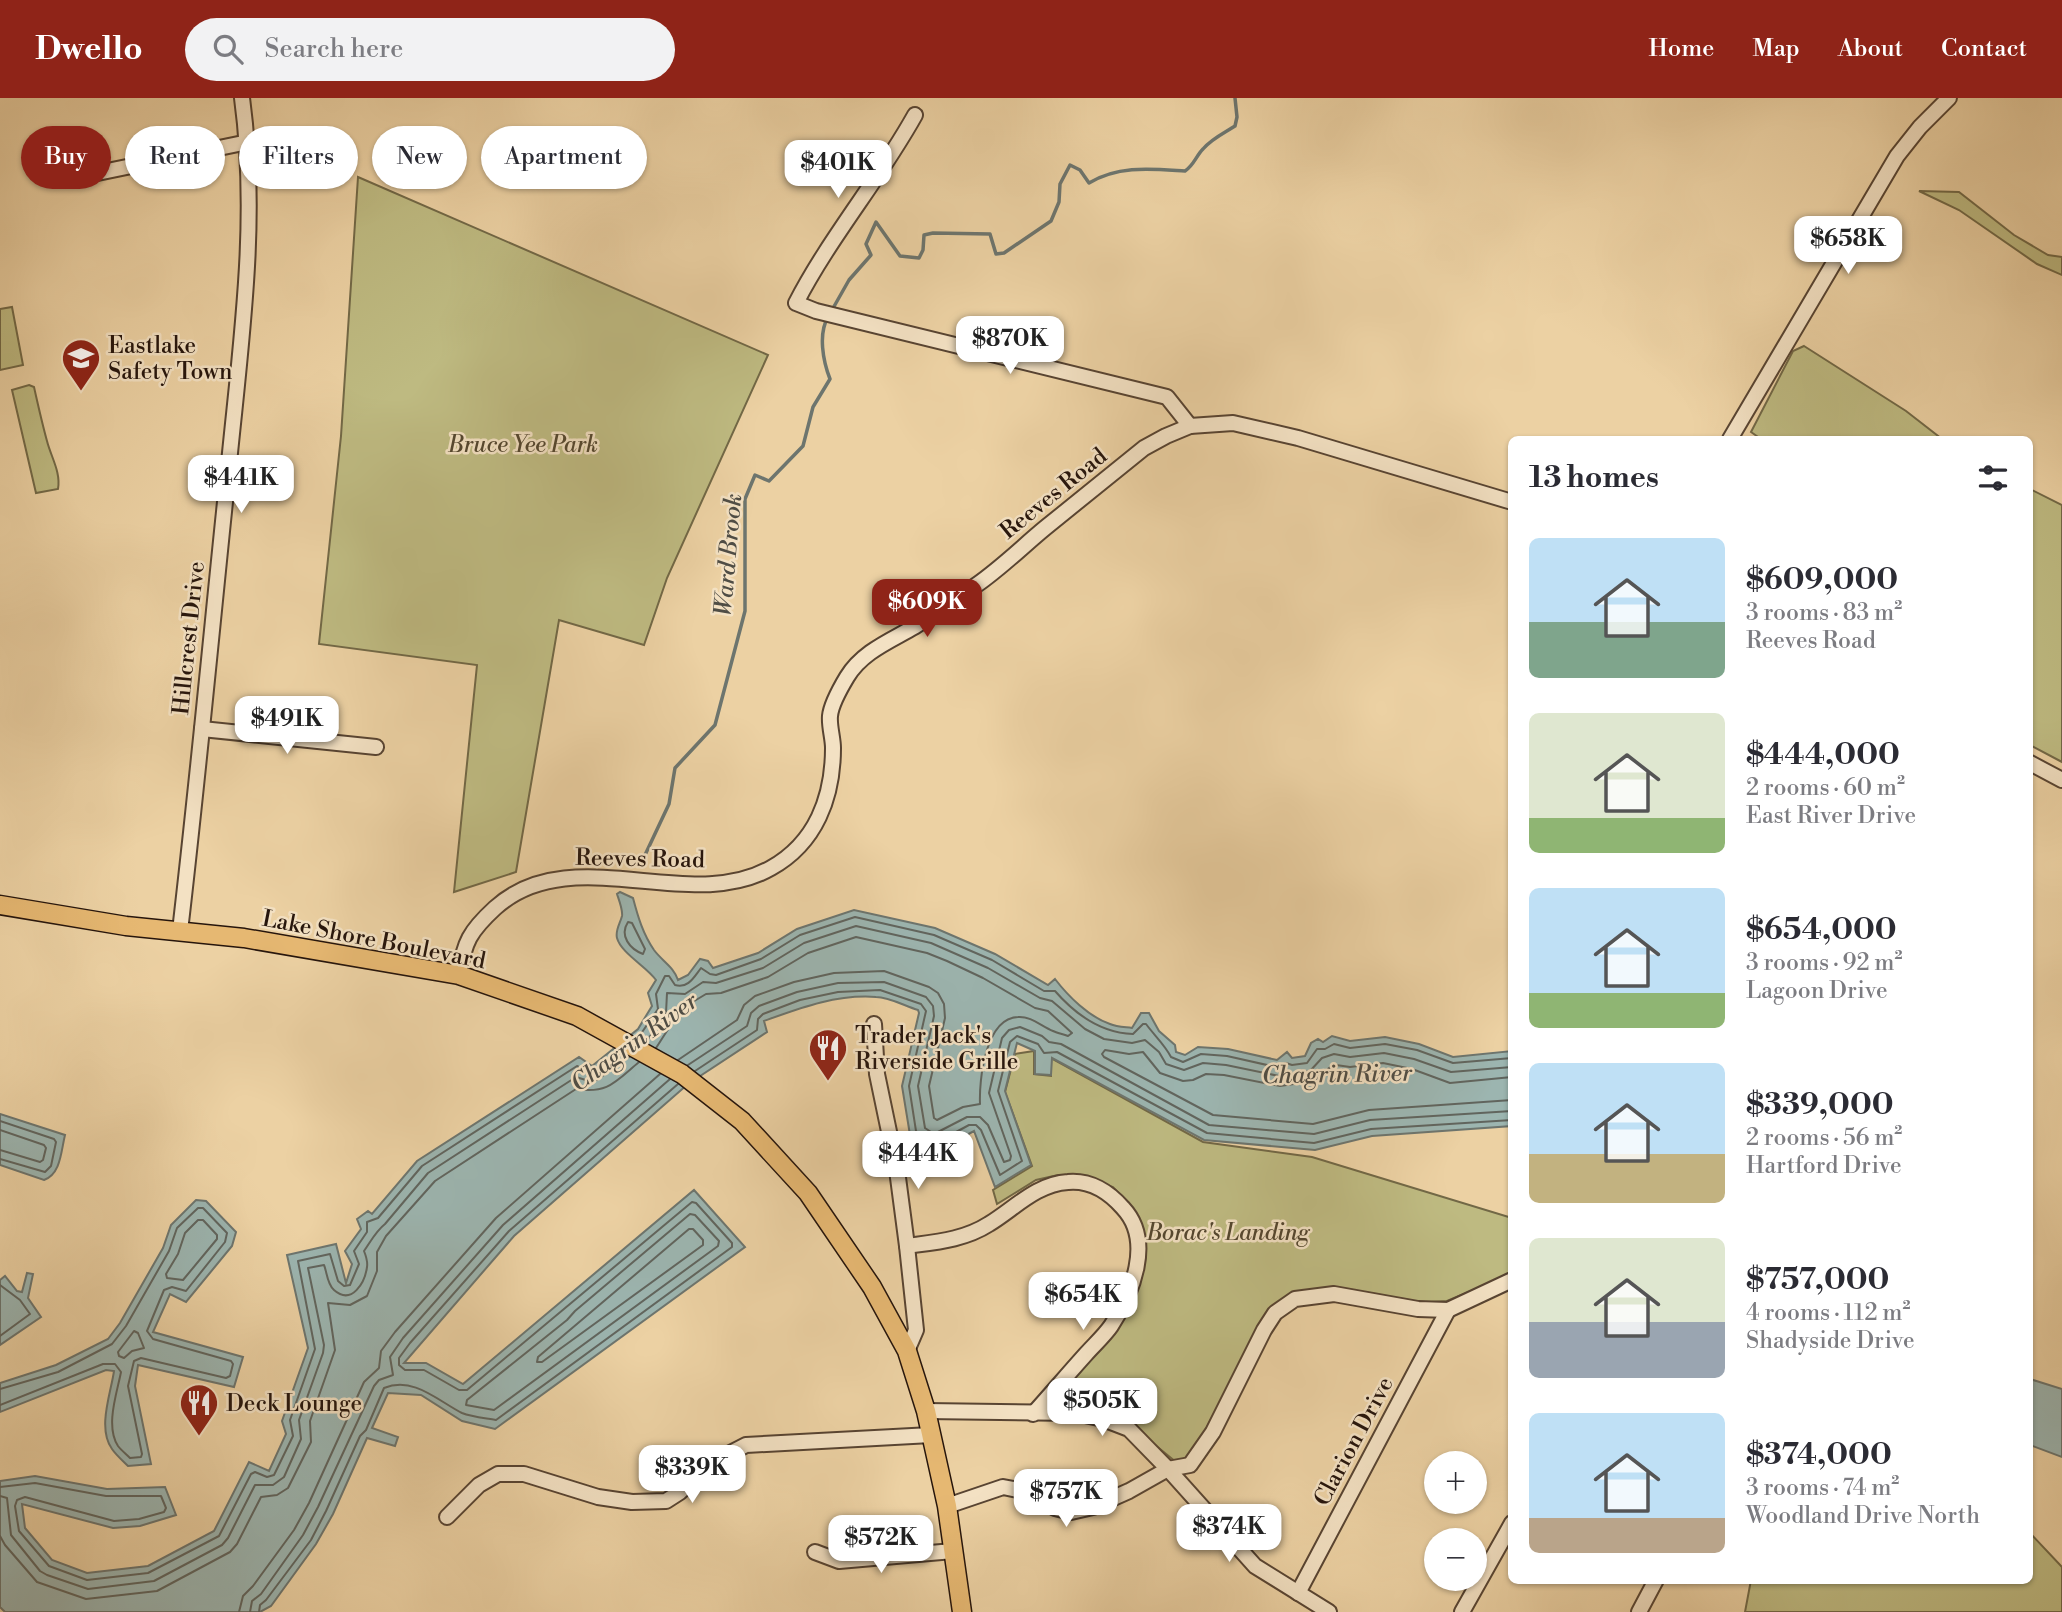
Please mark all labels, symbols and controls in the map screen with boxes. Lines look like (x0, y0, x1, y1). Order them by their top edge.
search box (185, 18, 675, 81)
text: Dwello (35, 29, 143, 70)
icon: search (209, 30, 247, 68)
text: Search here (265, 33, 403, 65)
text: Home (1649, 34, 1714, 64)
text: Map (1752, 34, 1800, 64)
text: About (1838, 34, 1903, 64)
text: Contact (1941, 34, 2027, 64)
chip: Buy (21, 126, 111, 189)
chip: Rent (125, 126, 225, 189)
chip: Filters (239, 126, 358, 189)
chip: New (372, 126, 467, 189)
chip: Apartment (481, 126, 647, 189)
pin: $401K (789, 140, 887, 200)
text: $401K (801, 149, 875, 177)
pin: $658K (1799, 216, 1897, 276)
text: $658K (1810, 225, 1886, 253)
pin: $870K (961, 316, 1059, 376)
text: $870K (972, 325, 1048, 353)
place label: Eastlake Safety Town (108, 332, 233, 386)
school or university icon: Eastlake Safety Town (60, 337, 102, 392)
park label: Bruce Yee Park (447, 431, 598, 459)
street label: Reeves Road (994, 442, 1113, 545)
pin: $441K (192, 456, 290, 515)
text: 13 homes (1529, 459, 1659, 497)
icon: filters (1974, 459, 2012, 497)
text: $441K (204, 464, 278, 492)
water label: Ward Brook (709, 492, 749, 618)
street label: Hillcrest Drive (167, 560, 211, 716)
text: $609,000 (1746, 561, 1898, 599)
icon: home (1585, 566, 1669, 650)
pin: $609K (878, 580, 976, 639)
text: $609K (888, 588, 966, 616)
text: 3 rooms · 83 m² (1746, 599, 1902, 627)
text: Reeves Road (1746, 627, 1876, 655)
pin: $491K (238, 696, 336, 756)
text: $491K (251, 705, 323, 733)
text: $444,000 (1746, 736, 1900, 774)
icon: home (1585, 741, 1669, 825)
text: 2 rooms · 60 m² (1746, 774, 1905, 802)
text: East River Drive (1746, 802, 1916, 830)
street label: Reeves Road (575, 844, 705, 874)
street label: Lake Shore Boulevard (260, 905, 488, 975)
text: $654,000 (1746, 911, 1897, 949)
icon: home (1585, 916, 1669, 1000)
text: 3 rooms · 92 m² (1746, 949, 1902, 977)
text: Lagoon Drive (1746, 977, 1888, 1005)
water label: Chagrin River (565, 986, 705, 1099)
place label: Trader Jack's Riverside Grille (855, 1022, 1018, 1076)
restaurant icon: Trader Jack's Riverside Grille (807, 1027, 849, 1082)
water label: Chagrin River (1262, 1059, 1413, 1091)
text: $339,000 (1746, 1086, 1894, 1124)
icon: home (1585, 1091, 1669, 1175)
text: 2 rooms · 56 m² (1746, 1124, 1902, 1152)
pin: $444K (869, 1132, 967, 1191)
text: $444K (878, 1140, 958, 1168)
text: Hartford Drive (1746, 1152, 1902, 1180)
park label: Borac's Landing (1146, 1219, 1311, 1247)
text: $757,000 (1746, 1261, 1889, 1299)
icon: home (1585, 1266, 1669, 1350)
pin: $654K (1034, 1272, 1132, 1332)
text: $654K (1045, 1281, 1121, 1309)
text: 4 rooms · 112 m² (1746, 1299, 1911, 1327)
text: Shadyside Drive (1746, 1327, 1915, 1355)
street label: Clarion Drive (1308, 1372, 1400, 1511)
pin: $505K (1053, 1378, 1151, 1438)
restaurant icon: Deck Lounge (178, 1382, 220, 1437)
text: $505K (1063, 1387, 1141, 1415)
place label: Deck Lounge (226, 1390, 362, 1418)
text: $374,000 (1746, 1436, 1892, 1474)
icon: home (1585, 1441, 1669, 1525)
pin: $339K (643, 1446, 741, 1505)
map controls (1424, 1451, 1487, 1591)
button: + (1424, 1451, 1487, 1514)
text: $339K (655, 1454, 729, 1482)
pin: $757K (1017, 1470, 1115, 1529)
text: 3 rooms · 74 m² (1746, 1474, 1899, 1502)
text: $757K (1030, 1478, 1102, 1506)
text: Woodland Drive North (1746, 1502, 1980, 1530)
pin: $374K (1180, 1504, 1278, 1564)
text: $374K (1192, 1513, 1266, 1541)
pin: $572K (832, 1516, 930, 1575)
text: $572K (844, 1524, 918, 1552)
button: − (1424, 1528, 1487, 1591)

